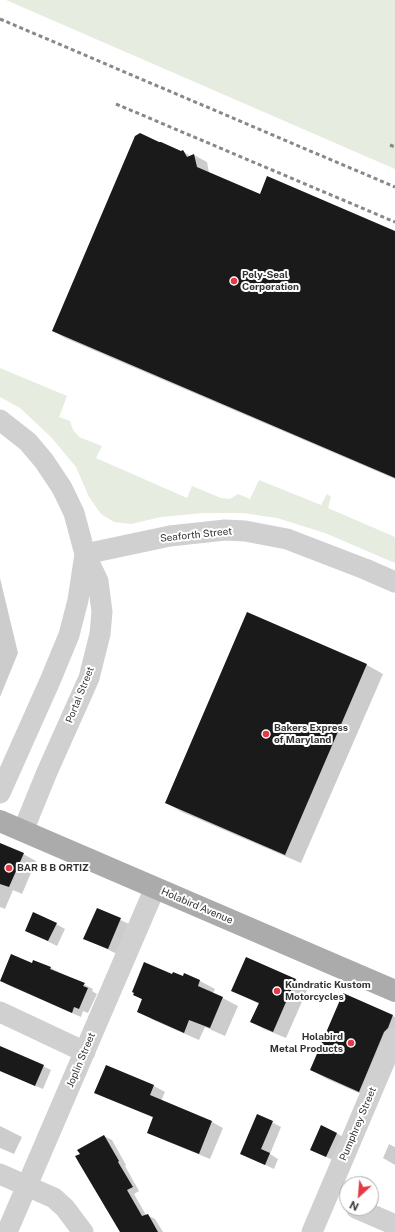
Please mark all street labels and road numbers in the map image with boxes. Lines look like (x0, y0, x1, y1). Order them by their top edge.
street label: Seaforth Street (159, 525, 233, 545)
street label: Portal Street (63, 665, 97, 725)
street label: Holabird Avenue (159, 885, 235, 927)
street label: Joplin Street (64, 1031, 98, 1089)
street label: Pumphrey Street (337, 1085, 379, 1163)

